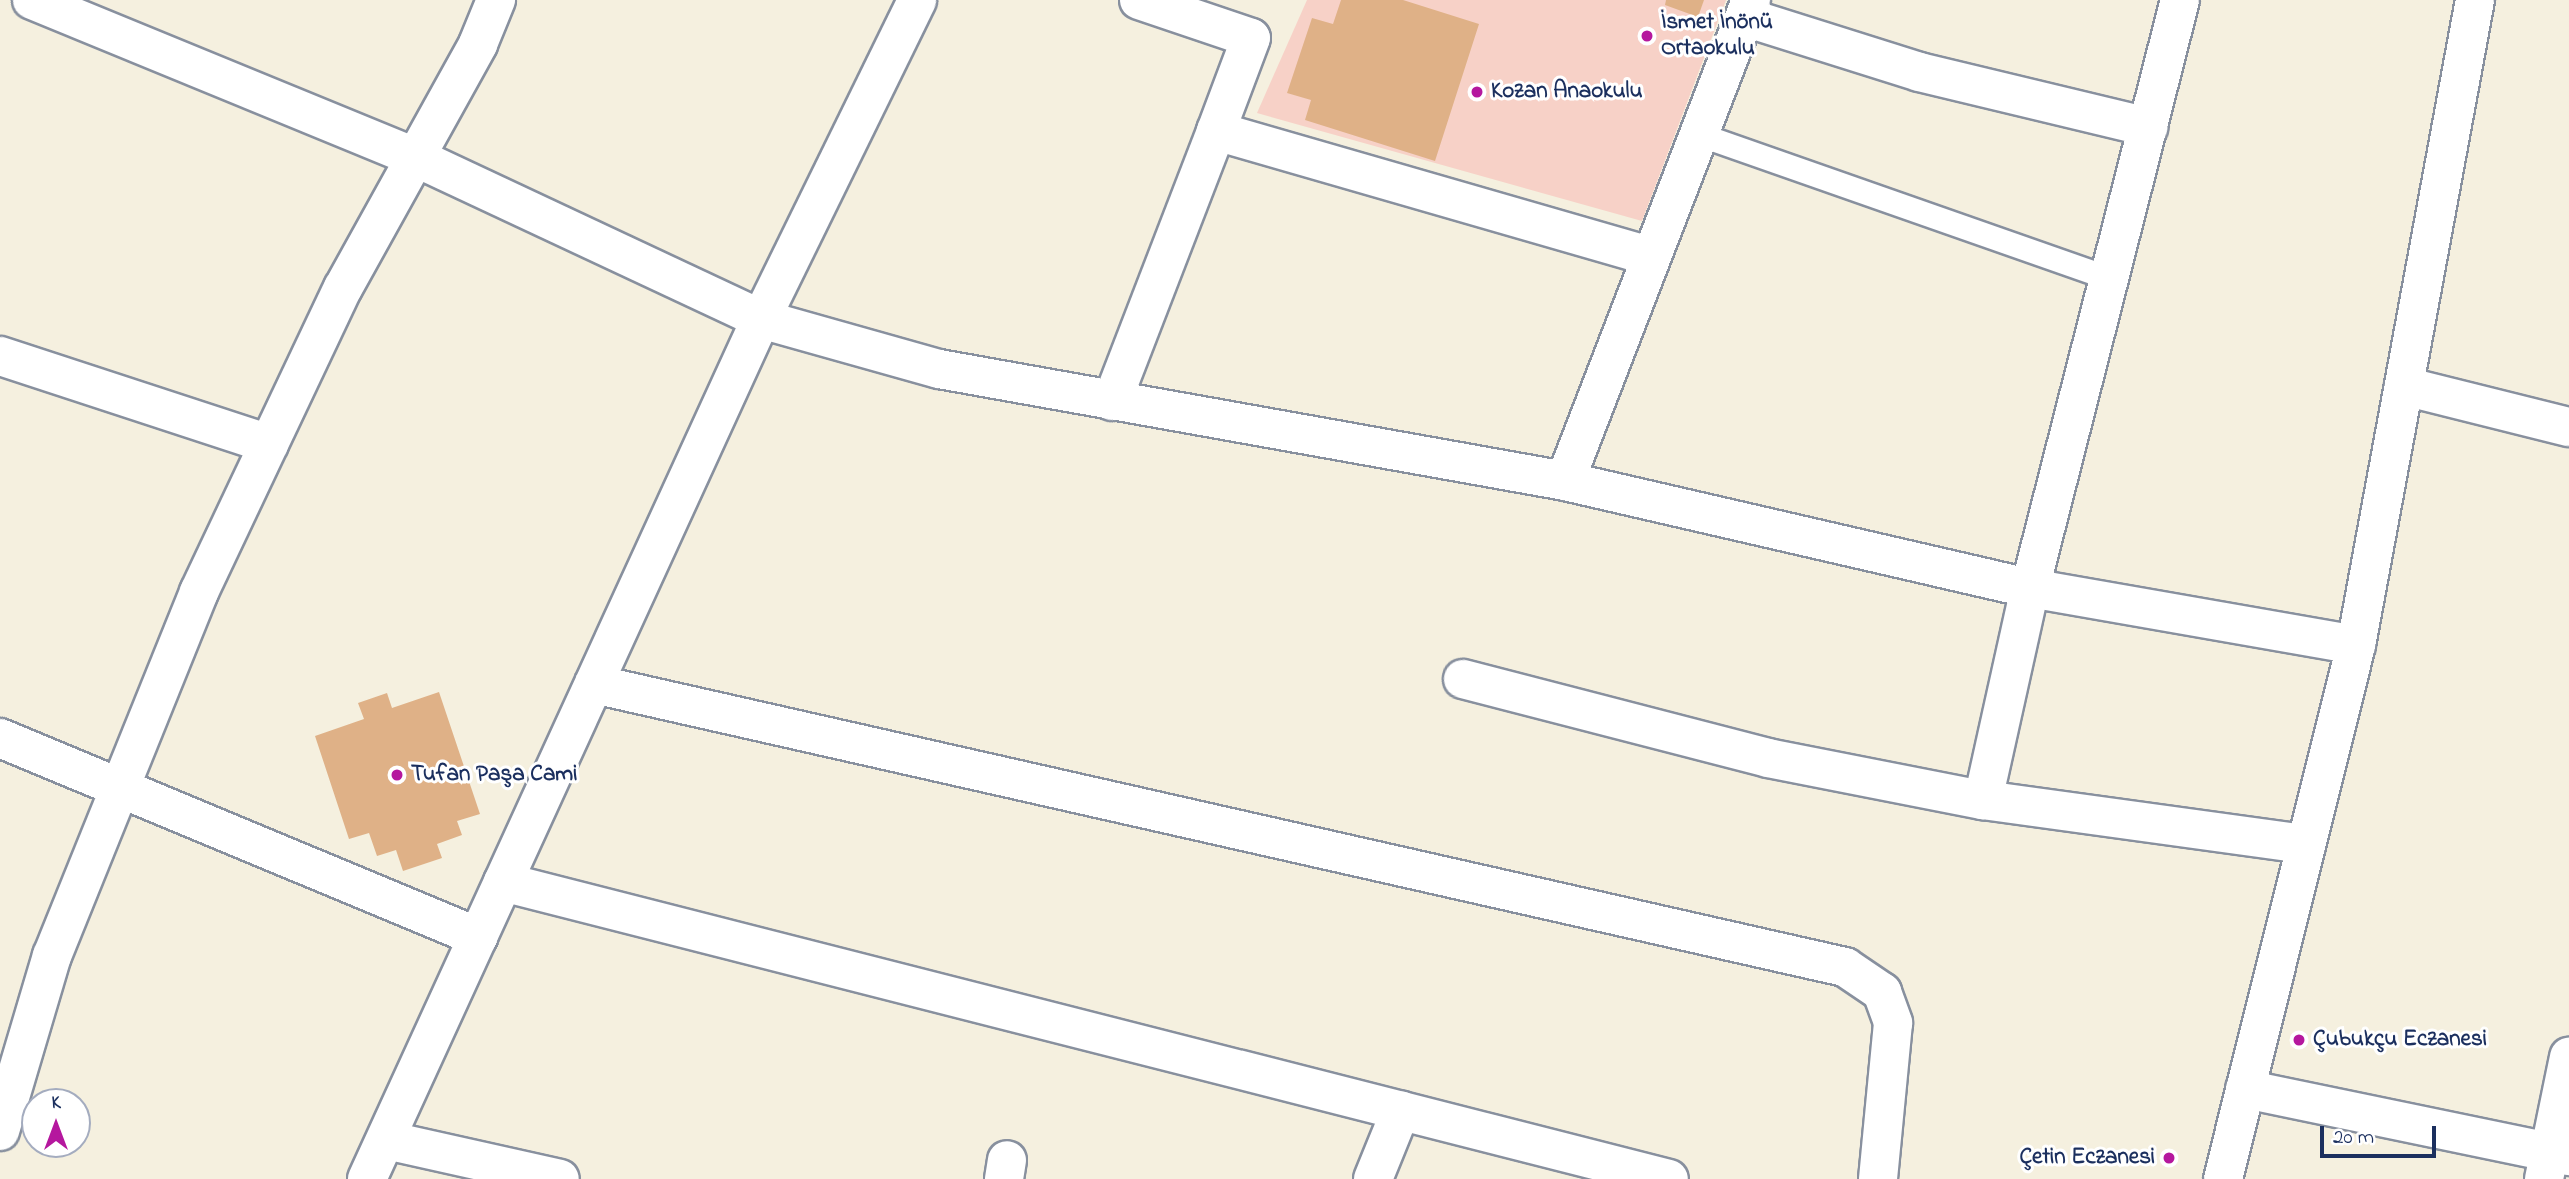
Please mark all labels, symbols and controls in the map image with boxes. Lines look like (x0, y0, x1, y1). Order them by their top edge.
place label: İsmet İnönü Ortaokulu (1661, 9, 1773, 63)
marker: İsmet İnönü Ortaokulu (1639, 28, 1655, 44)
place label: Kozan Anaokulu (1491, 78, 1643, 106)
marker: Kozan Anaokulu (1469, 84, 1485, 100)
place label: Tufan Paşa Cami (411, 761, 577, 789)
marker: Tufan Paşa Cami (389, 767, 405, 783)
place label: Çubukçu Eczanesi (2313, 1026, 2487, 1054)
marker: Çubukçu Eczanesi (2291, 1032, 2307, 1048)
north arrow (21, 1088, 91, 1158)
text: K (51, 1090, 61, 1117)
scale bar (2324, 1112, 2440, 1156)
text: 20 m (2333, 1123, 2374, 1153)
place label: Çetin Eczanesi (2019, 1144, 2155, 1172)
marker: Çetin Eczanesi (2161, 1150, 2177, 1166)

